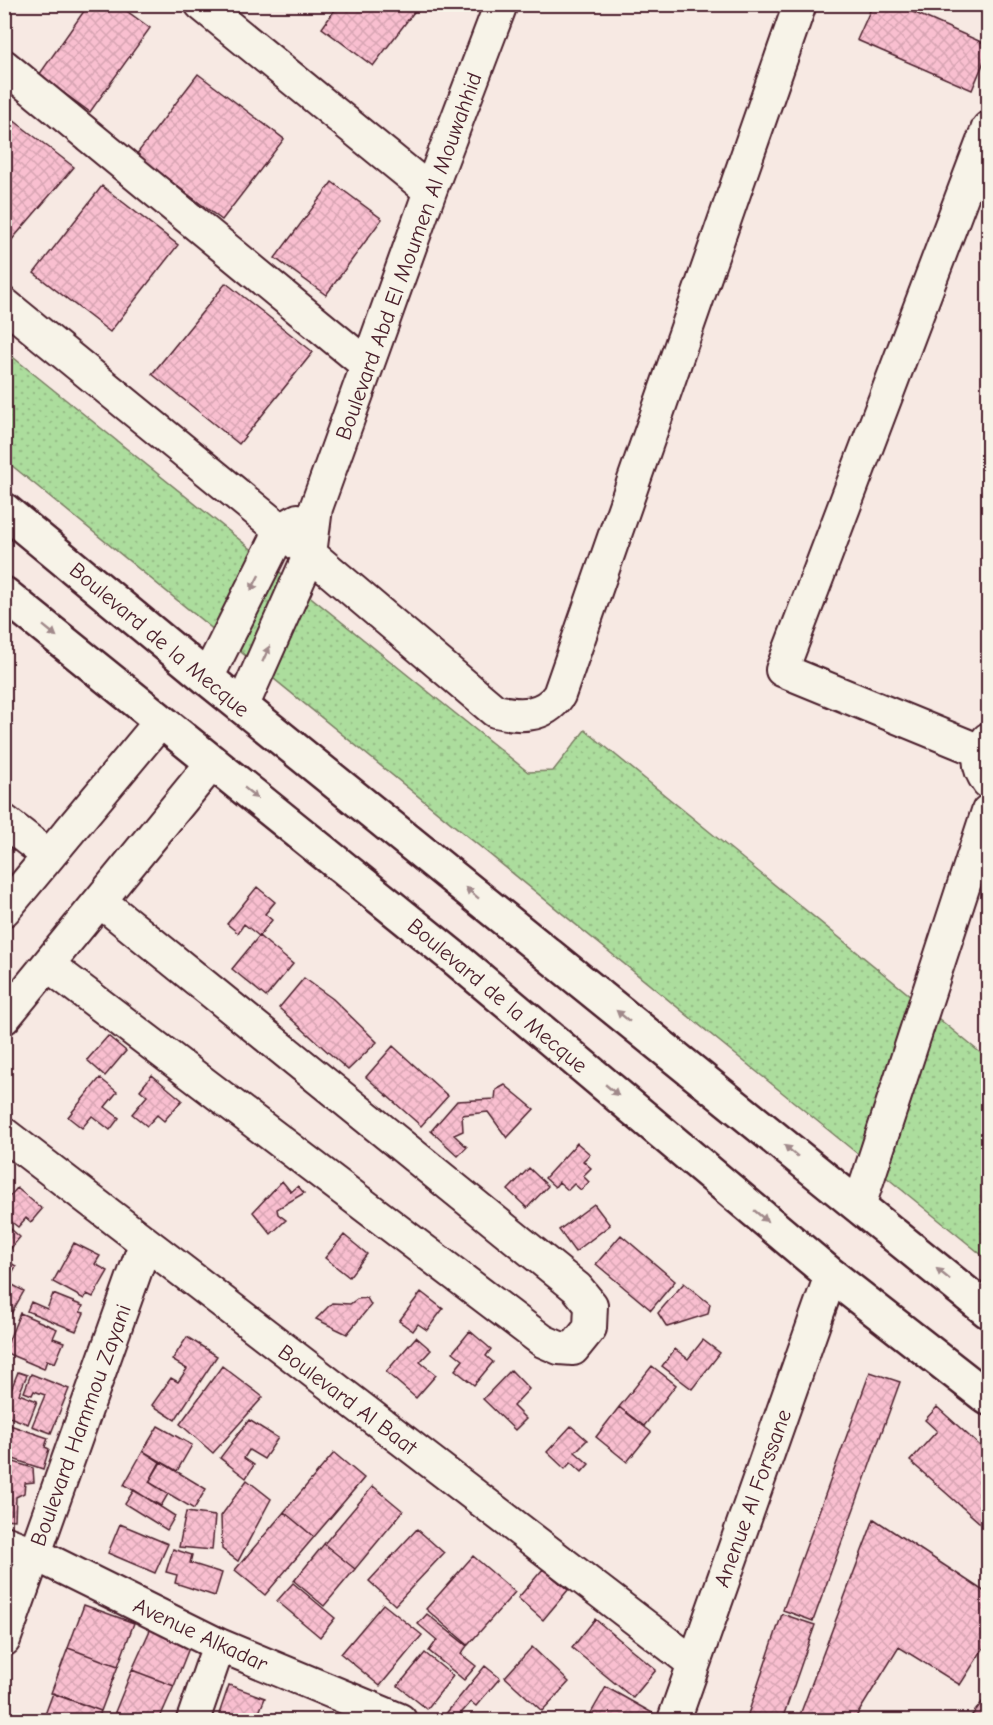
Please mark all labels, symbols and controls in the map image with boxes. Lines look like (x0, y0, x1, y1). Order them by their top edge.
street label: Boulevard Abd El Moumen Al Mouwahhid (330, 69, 488, 444)
street label: Boulevard de la Mecque (64, 557, 255, 723)
one-way arrow (250, 574, 260, 591)
one-way arrow (42, 624, 58, 637)
one-way arrow (261, 644, 271, 662)
one-way arrow (243, 786, 258, 799)
one-way arrow (465, 887, 480, 900)
street label: Boulevard de la Mecque (402, 913, 593, 1079)
one-way arrow (616, 1010, 631, 1022)
one-way arrow (604, 1084, 620, 1097)
one-way arrow (784, 1146, 799, 1158)
one-way arrow (753, 1209, 768, 1222)
one-way arrow (935, 1268, 951, 1281)
street label: Boulevard Hammou Zayani (25, 1301, 137, 1550)
street label: Boulevard Al Baat (273, 1339, 423, 1461)
street label: Anenue Al Forssane (709, 1406, 797, 1591)
street label: Avenue Alkadar (129, 1592, 272, 1677)

